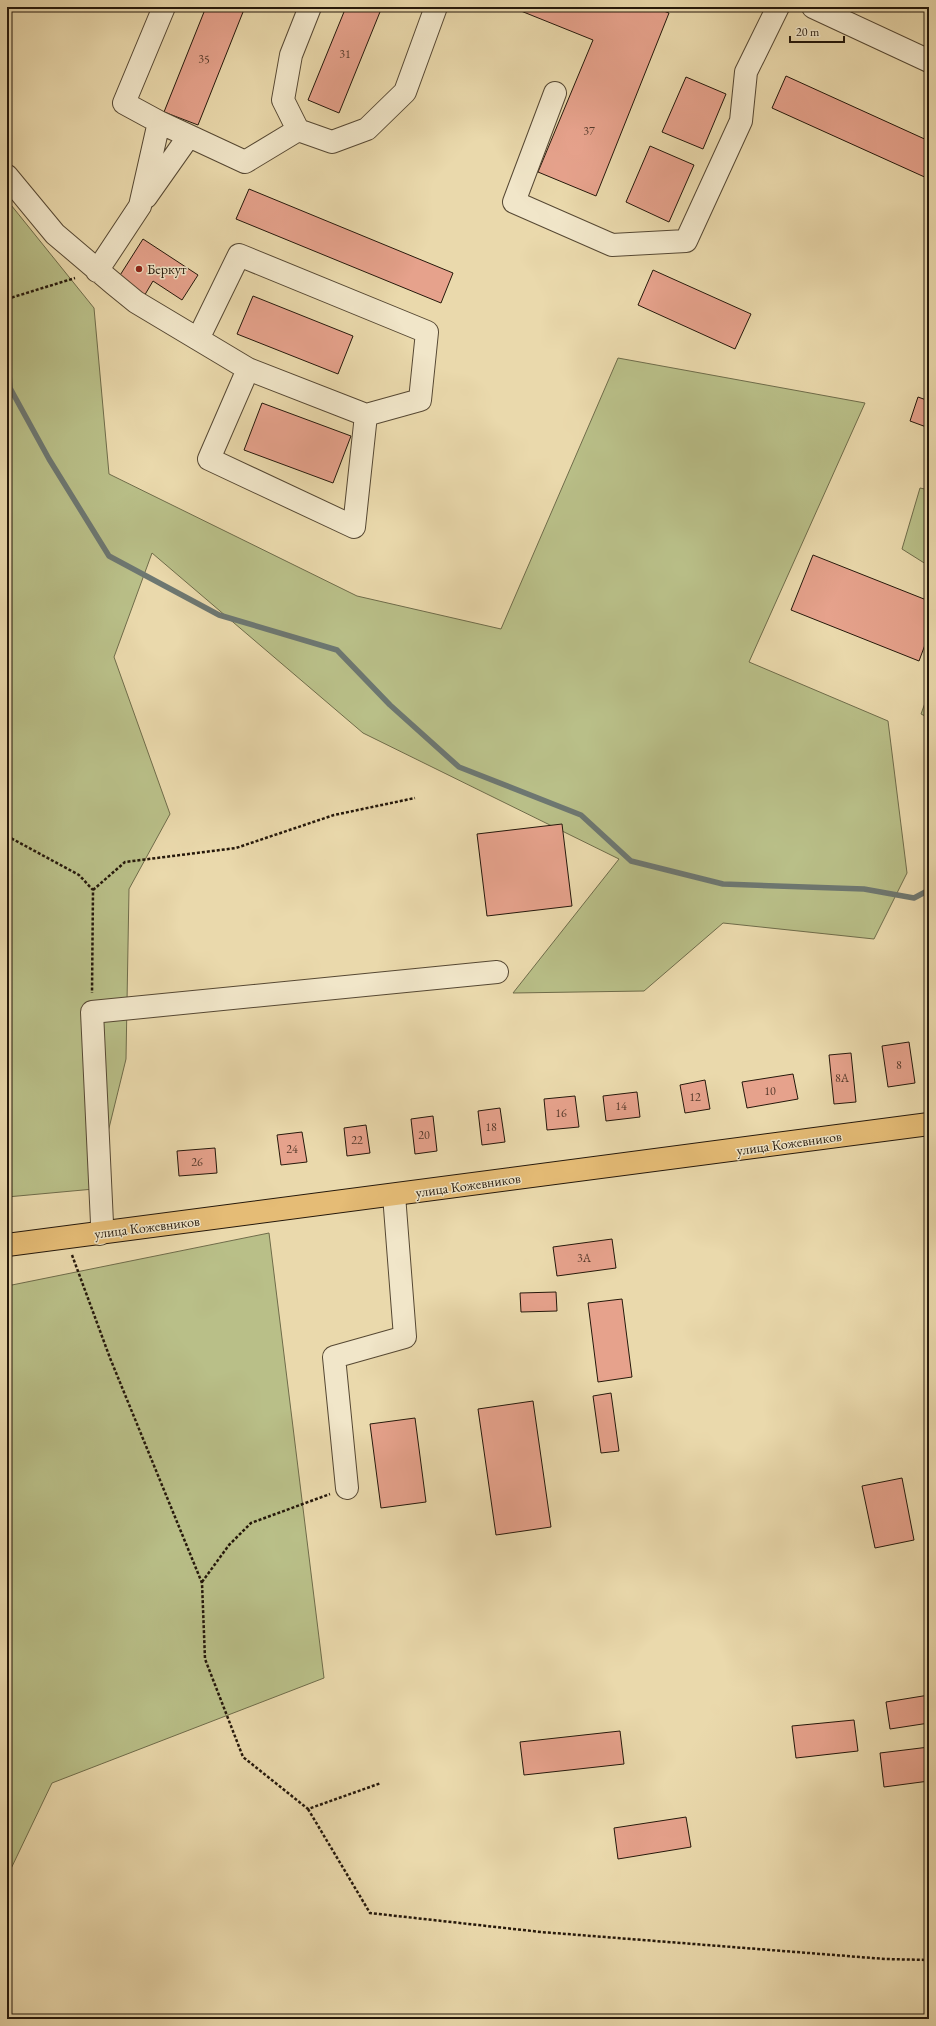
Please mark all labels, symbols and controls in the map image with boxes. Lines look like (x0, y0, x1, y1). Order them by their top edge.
scale bar (790, 18, 844, 44)
text: 20 m (796, 24, 820, 40)
house number: 31 (339, 46, 351, 62)
house number: 35 (198, 51, 210, 67)
house number: 37 (583, 123, 595, 139)
place label: Беркут (147, 260, 187, 278)
marker: Беркут (134, 264, 144, 274)
house number: 8 (896, 1057, 902, 1073)
house number: 8А (835, 1070, 850, 1086)
house number: 10 (764, 1083, 776, 1099)
house number: 12 (689, 1089, 701, 1105)
house number: 14 (615, 1098, 627, 1114)
house number: 16 (555, 1105, 567, 1121)
house number: 18 (485, 1119, 497, 1135)
house number: 20 (418, 1127, 430, 1143)
street label: улица Кожевников (735, 1127, 843, 1159)
house number: 22 (351, 1132, 363, 1148)
house number: 24 (286, 1141, 298, 1157)
house number: 26 (191, 1154, 203, 1170)
street label: улица Кожевников (414, 1169, 522, 1201)
street label: улица Кожевников (93, 1212, 201, 1242)
house number: 3А (577, 1250, 592, 1266)

